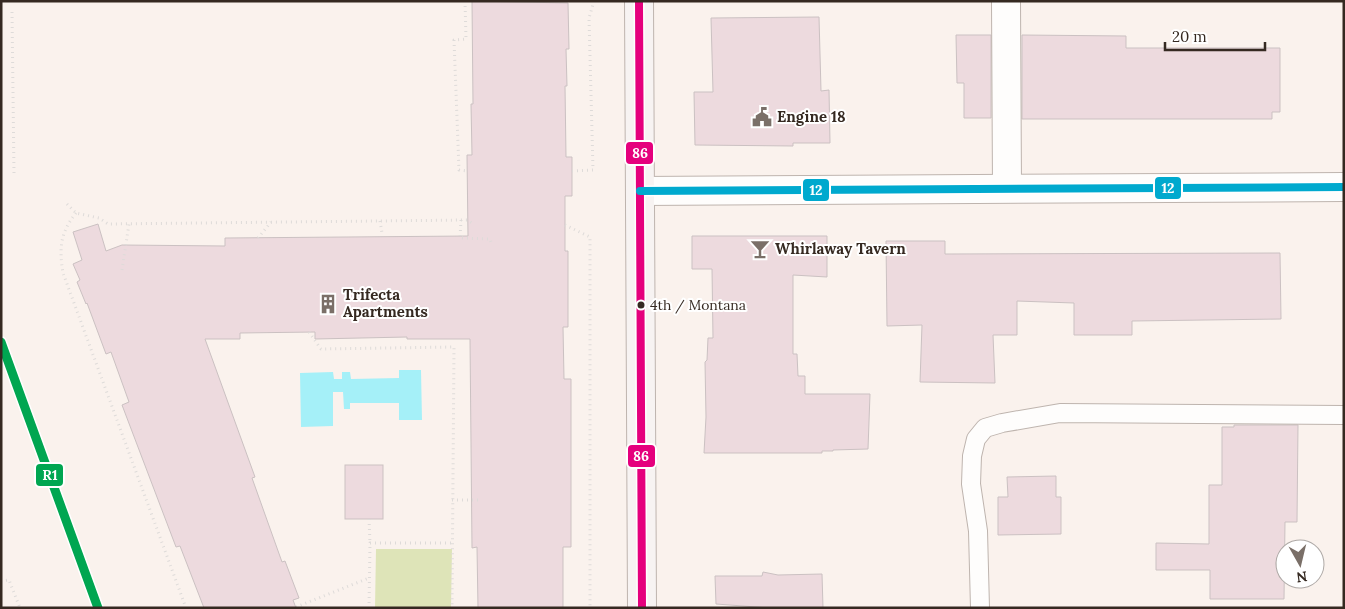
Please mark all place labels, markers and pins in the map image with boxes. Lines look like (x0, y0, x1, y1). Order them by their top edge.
public building icon: Engine 18 (751, 106, 773, 128)
place label: Engine 18 (777, 107, 846, 126)
bar icon: Whirlaway Tavern (749, 238, 771, 260)
place label: Whirlaway Tavern (775, 239, 906, 258)
place label: Trifecta Apartments (343, 285, 428, 321)
building icon: Trifecta Apartments (317, 293, 339, 315)
place label: 4th / Montana (650, 296, 746, 314)
marker: 4th / Montana (636, 300, 646, 310)

